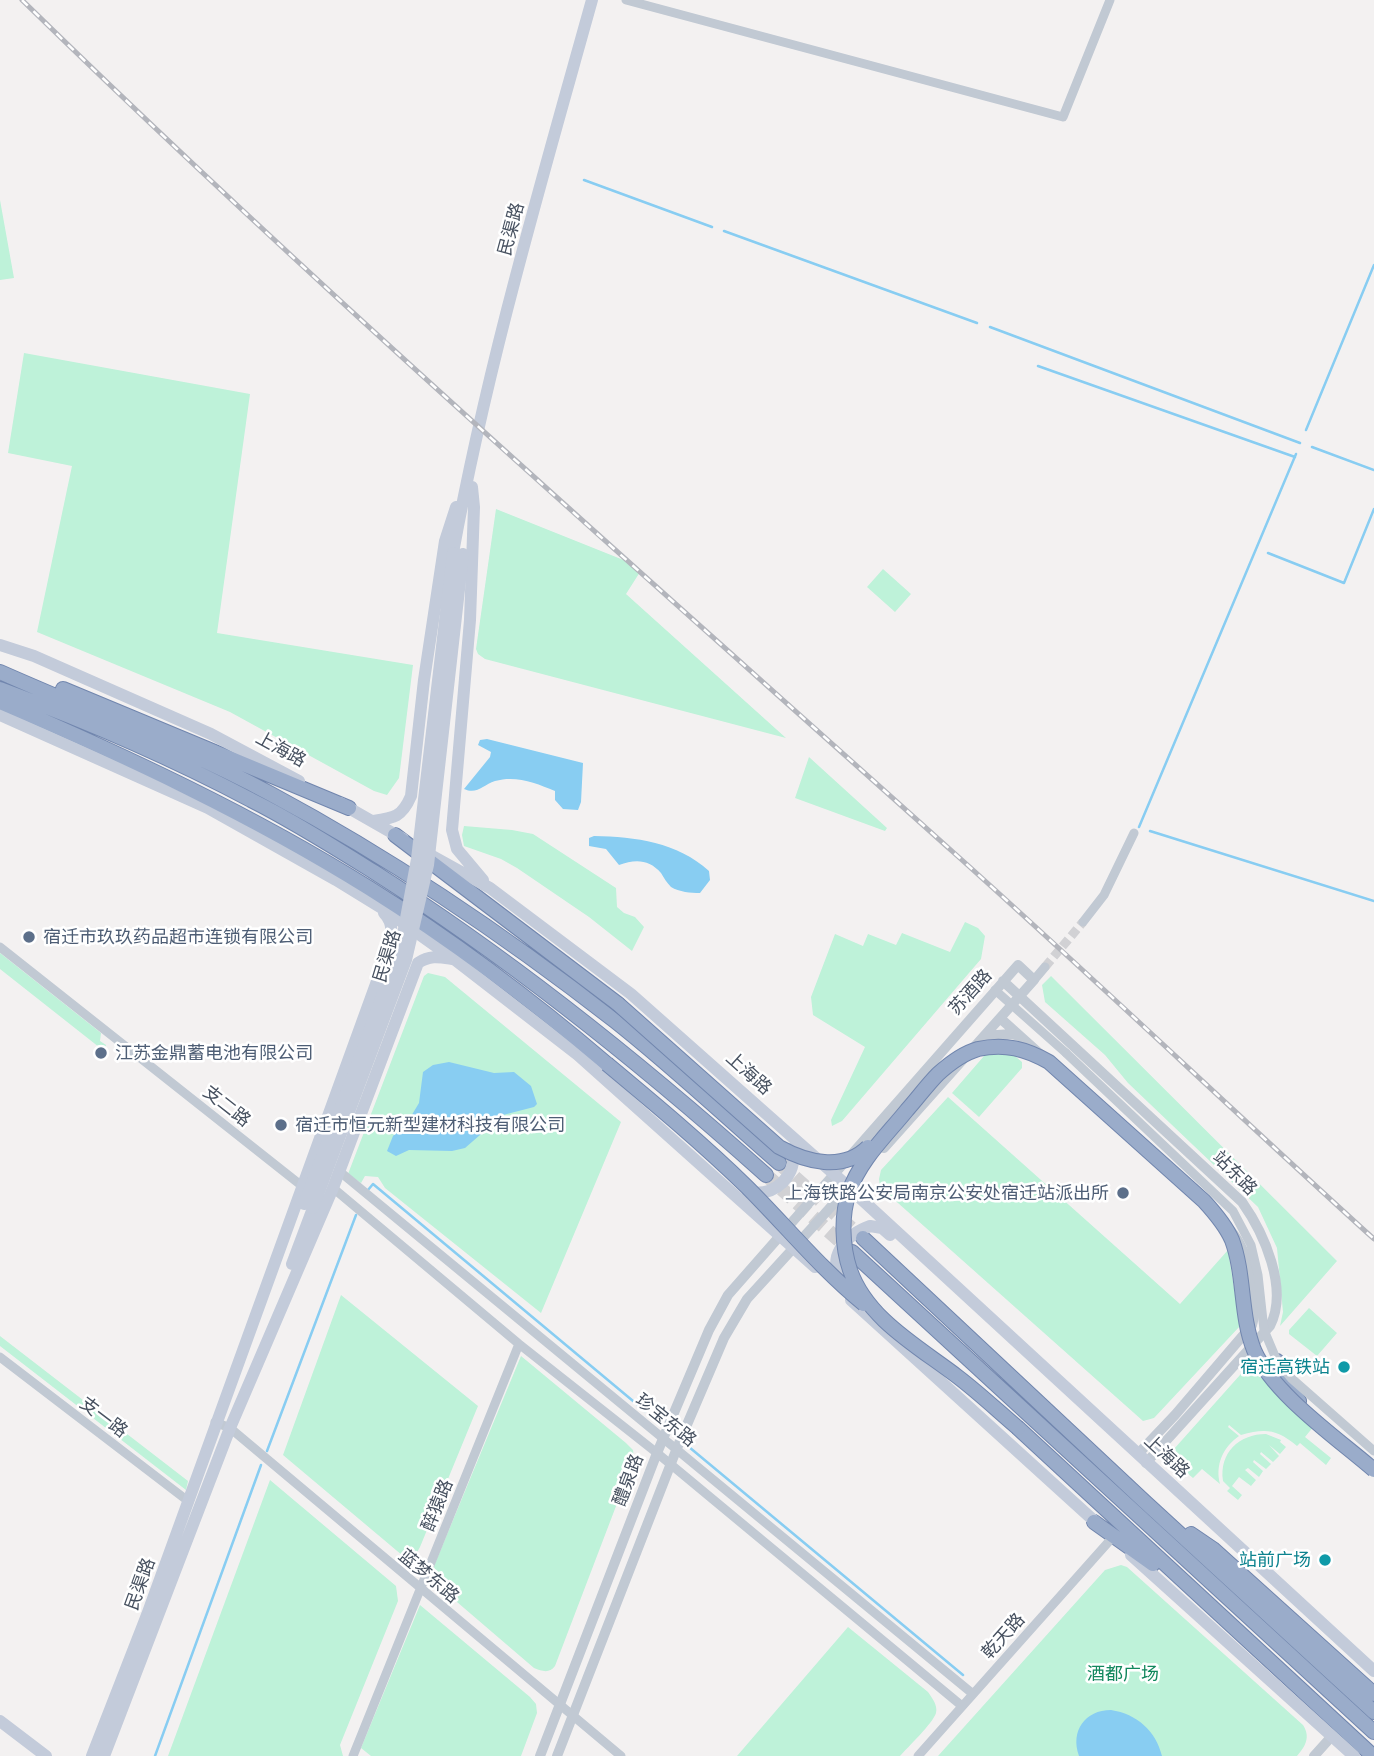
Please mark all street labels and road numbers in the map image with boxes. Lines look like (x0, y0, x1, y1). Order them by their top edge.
street label: 民渠路 (494, 200, 528, 258)
street label: 上海路 (252, 726, 310, 772)
street label: 民渠路 (369, 927, 405, 985)
street label: 苏酒路 (944, 965, 996, 1019)
street label: 上海路 (722, 1047, 776, 1099)
street label: 支二路 (199, 1081, 255, 1131)
street label: 站东路 (1208, 1146, 1262, 1200)
street label: 珍宝东路 (631, 1389, 701, 1451)
street label: 支一路 (76, 1392, 132, 1442)
street label: 上海路 (1140, 1430, 1194, 1482)
street label: 醴泉路 (608, 1451, 648, 1509)
street label: 醉猿路 (417, 1476, 457, 1534)
street label: 蓝梦东路 (394, 1545, 464, 1607)
street label: 民渠路 (121, 1555, 159, 1613)
street label: 乾天路 (977, 1609, 1029, 1663)

